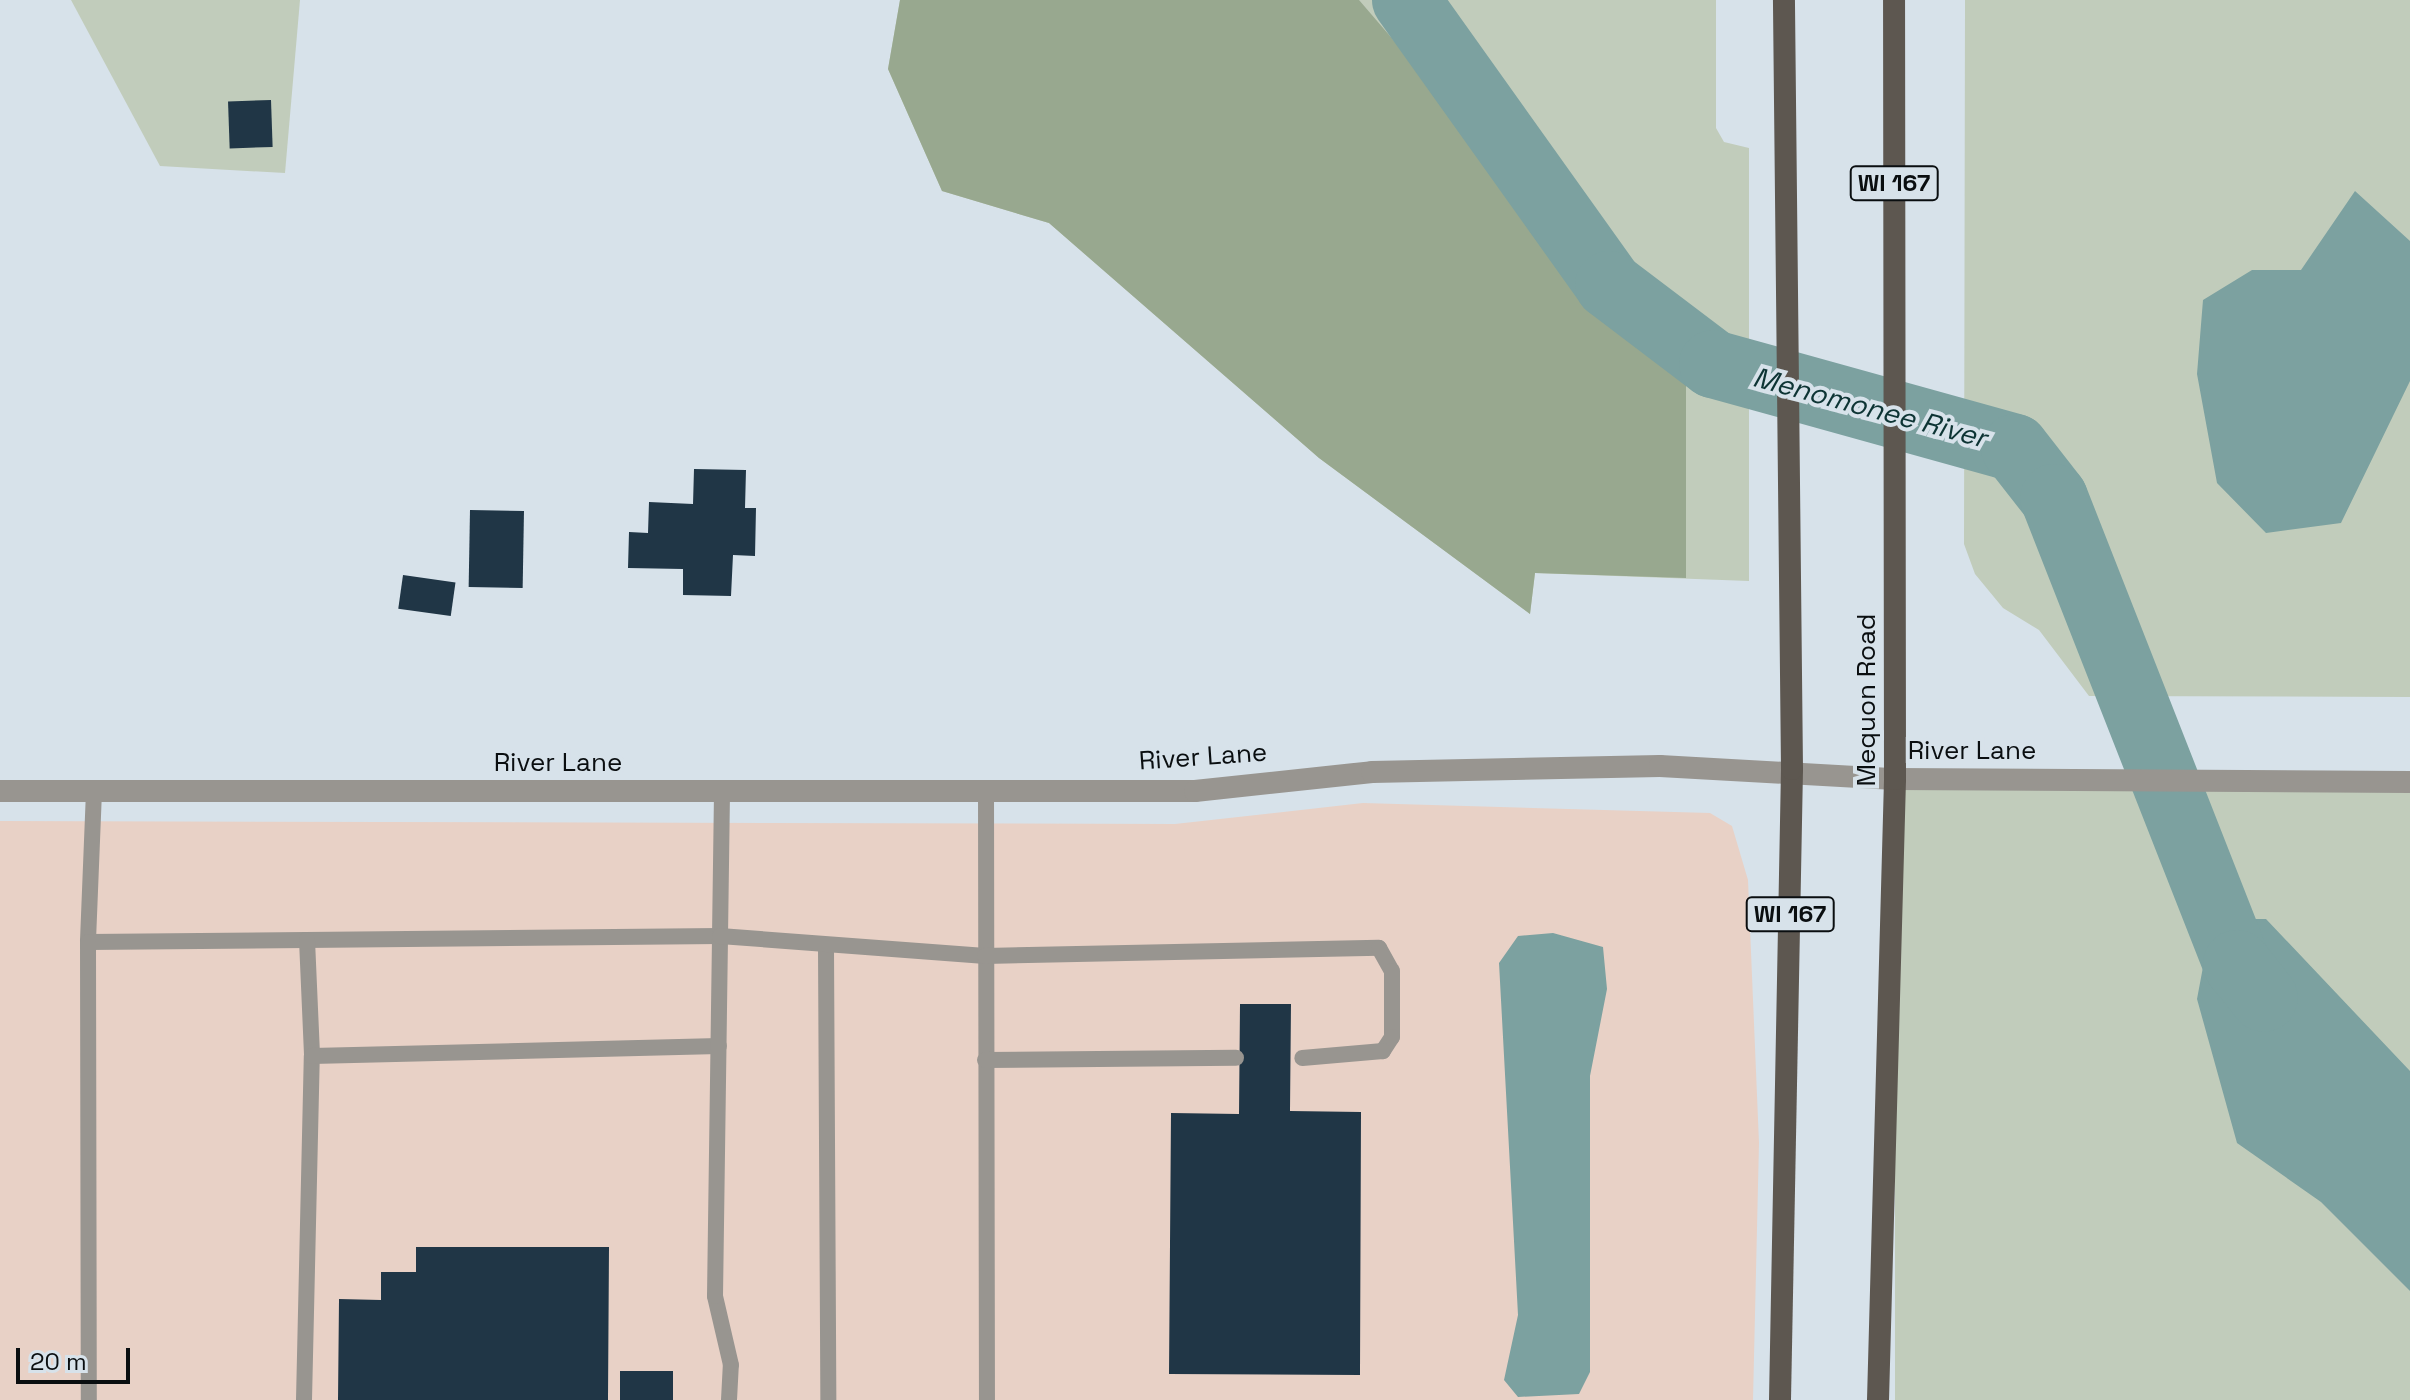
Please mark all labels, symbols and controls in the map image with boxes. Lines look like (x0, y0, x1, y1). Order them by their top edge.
road number: WI 167 (1848, 163, 1940, 203)
water label: Menomonee River (1750, 360, 1990, 454)
street label: Mequon Road (1851, 613, 1883, 787)
street label: River Lane (1908, 735, 2036, 767)
street label: River Lane (1138, 737, 1268, 777)
street label: River Lane (494, 747, 622, 779)
road number: WI 167 (1744, 894, 1836, 934)
scale bar (20, 1332, 134, 1382)
text: 20 m (30, 1346, 87, 1377)

